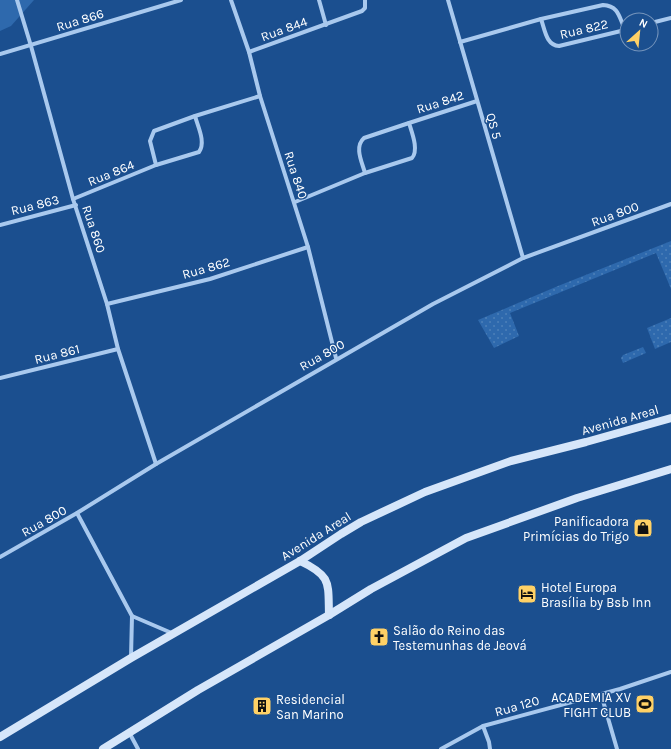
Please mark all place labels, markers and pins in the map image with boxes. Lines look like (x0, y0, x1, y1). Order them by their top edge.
place label: Panificadora Primícias do Trigo (523, 514, 629, 544)
shop icon: Panificadora Primícias do Trigo (632, 517, 654, 539)
place label: Hotel Europa Brasília by Bsb Inn (541, 580, 651, 610)
hotel icon: Hotel Europa Brasília by Bsb Inn (516, 583, 538, 605)
place label: Salão do Reino das Testemunhas de Jeová (393, 623, 527, 653)
church icon: Salão do Reino das Testemunhas de Jeová (368, 626, 390, 648)
place label: ACADEMIA XV FIGHT CLUB (551, 690, 632, 720)
place label: Residencial San Marino (276, 692, 345, 722)
sports icon: ACADEMIA XV FIGHT CLUB (634, 693, 656, 715)
building icon: Residencial San Marino (251, 695, 273, 717)

